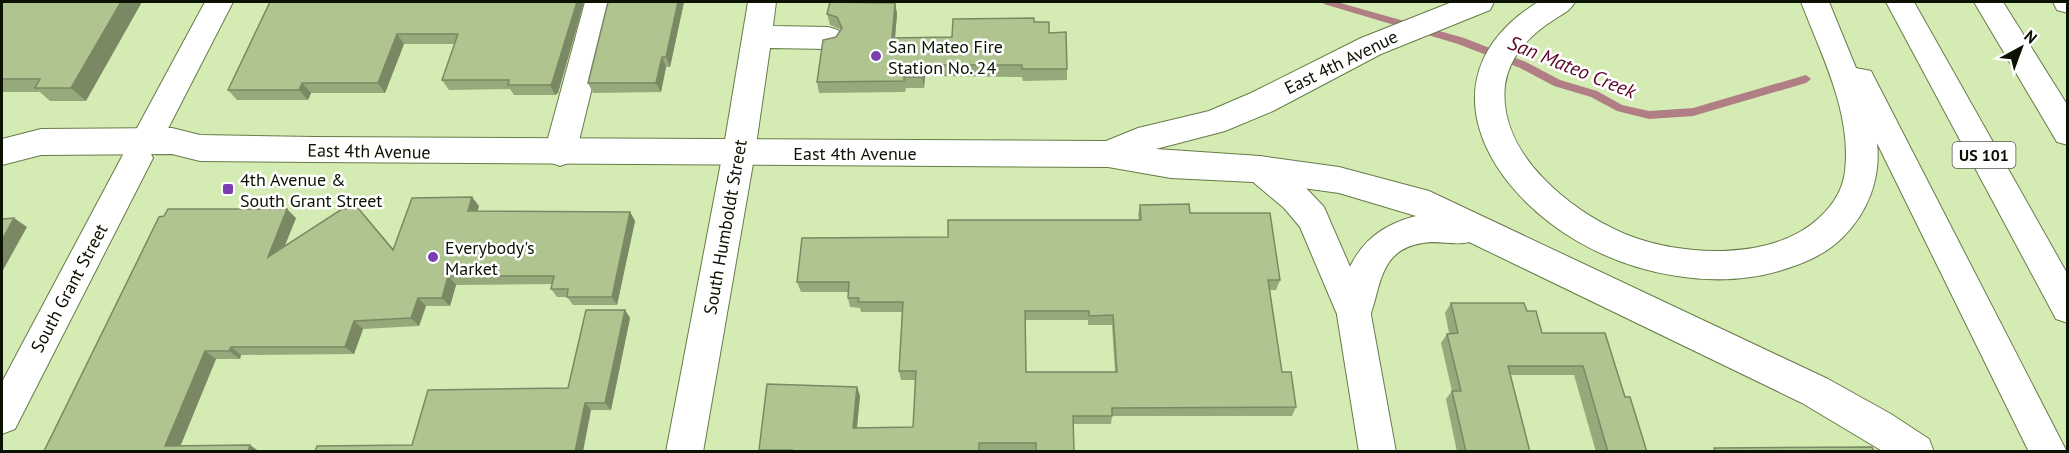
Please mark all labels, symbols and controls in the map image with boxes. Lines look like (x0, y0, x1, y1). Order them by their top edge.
north arrow (1991, 18, 2051, 78)
street label: East 4th Avenue (1281, 25, 1401, 99)
text: N (2020, 26, 2041, 48)
water label: San Mateo Creek (1504, 30, 1641, 105)
place label: San Mateo Fire Station No. 24 (888, 35, 1003, 79)
marker: San Mateo Fire Station No. 24 (869, 49, 883, 63)
street label: East 4th Avenue (307, 138, 431, 164)
street label: South Humboldt Street (698, 138, 752, 316)
street label: East 4th Avenue (793, 142, 917, 165)
road number: US 101 (1952, 142, 2016, 168)
place label: 4th Avenue & South Grant Street (240, 168, 382, 212)
marker: 4th Avenue & South Grant Street (221, 182, 235, 196)
street label: South Grant Street (25, 220, 113, 356)
place label: Everybody's Market (445, 236, 535, 280)
marker: Everybody's Market (426, 250, 440, 264)

